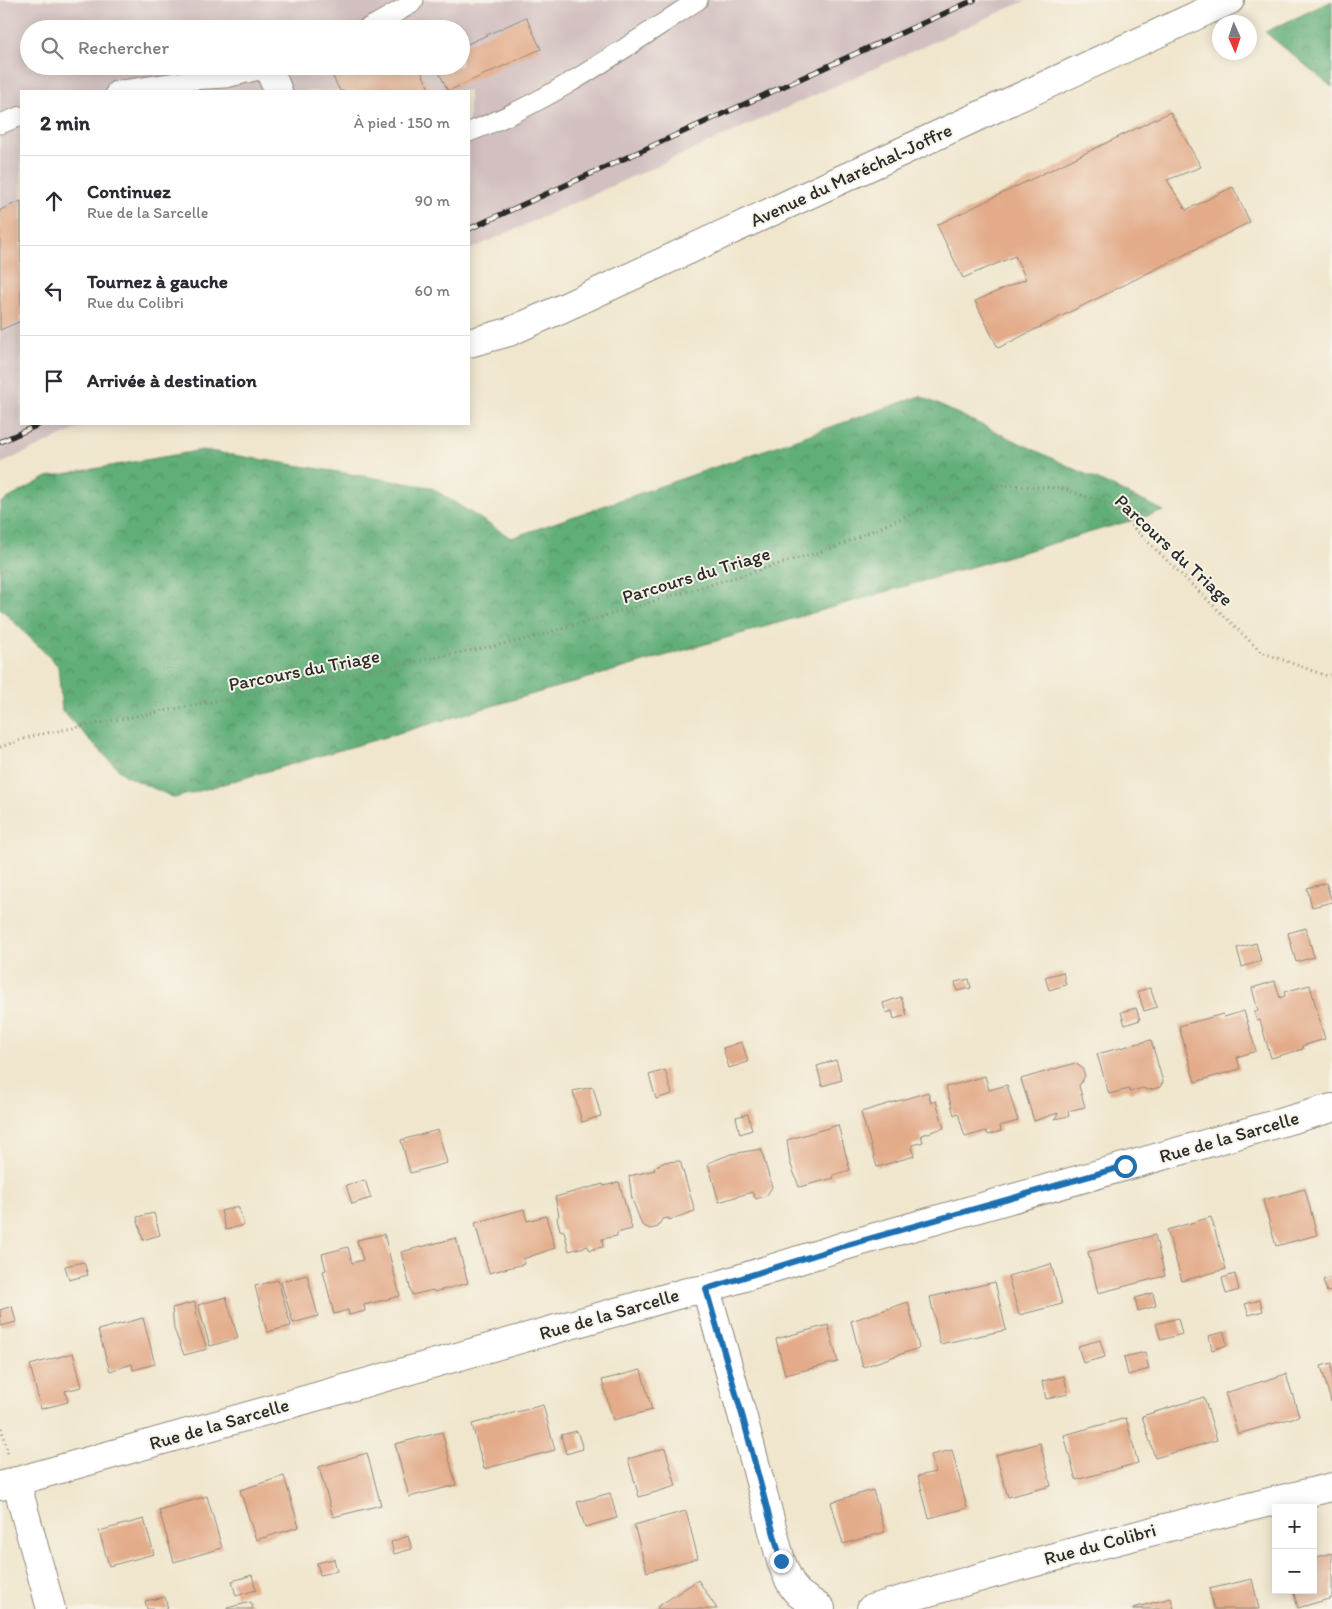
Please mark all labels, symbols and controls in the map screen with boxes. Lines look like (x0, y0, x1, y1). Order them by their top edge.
north arrow (1212, 15, 1257, 60)
search box (20, 20, 470, 75)
icon: search (38, 34, 66, 62)
text: Rechercher (78, 36, 169, 59)
text: 2 min (40, 110, 90, 135)
text: À pied · 150 m (354, 113, 450, 132)
street label: Avenue du Maréchal-Joffre (746, 118, 956, 232)
text: Continuez (87, 180, 171, 203)
icon: ahead (40, 187, 68, 215)
text: 90 m (415, 191, 450, 210)
text: Rue de la Sarcelle (87, 203, 208, 222)
text: Tournez à gauche (87, 270, 228, 293)
icon: left (40, 277, 68, 305)
text: 60 m (415, 281, 450, 300)
text: Rue du Colibri (87, 293, 184, 312)
icon: arrive (40, 367, 68, 395)
text: Arrivée à destination (87, 369, 257, 392)
street label: Parcours du Triage (1110, 489, 1238, 611)
street label: Parcours du Triage (619, 542, 773, 608)
street label: Parcours du Triage (226, 644, 382, 696)
street label: Rue de la Sarcelle (1157, 1106, 1301, 1168)
route start (1114, 1155, 1137, 1178)
street label: Rue de la Sarcelle (537, 1283, 681, 1345)
street label: Rue de la Sarcelle (147, 1393, 291, 1455)
map controls (1272, 1504, 1317, 1594)
button: + (1272, 1504, 1317, 1549)
street label: Rue du Colibri (1041, 1518, 1159, 1570)
button: − (1272, 1549, 1317, 1594)
route end (770, 1550, 793, 1573)

